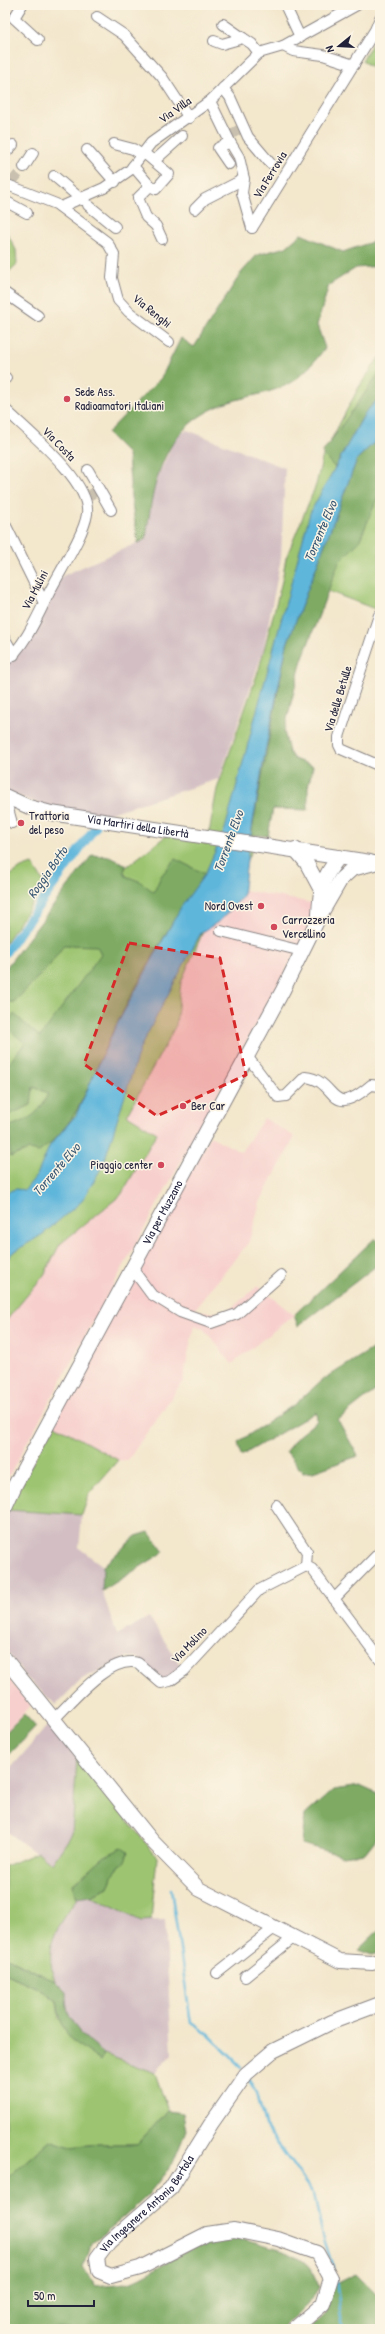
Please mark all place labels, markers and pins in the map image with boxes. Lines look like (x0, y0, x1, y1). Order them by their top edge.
place label: Sede Ass. Radioamatori Italiani (75, 383, 164, 414)
marker: Sede Ass. Radioamatori Italiani (62, 394, 72, 404)
place label: Trattoria del peso (29, 807, 69, 838)
marker: Trattoria del peso (16, 818, 26, 828)
place label: Nord Ovest (205, 897, 254, 914)
marker: Nord Ovest (256, 901, 266, 911)
place label: Carrozzeria Vercellino (282, 911, 335, 942)
marker: Carrozzeria Vercellino (269, 922, 279, 932)
place label: Ber Car (191, 1097, 226, 1114)
marker: Ber Car (178, 1101, 188, 1111)
place label: Piaggio center (90, 1156, 153, 1173)
marker: Piaggio center (156, 1160, 166, 1170)

